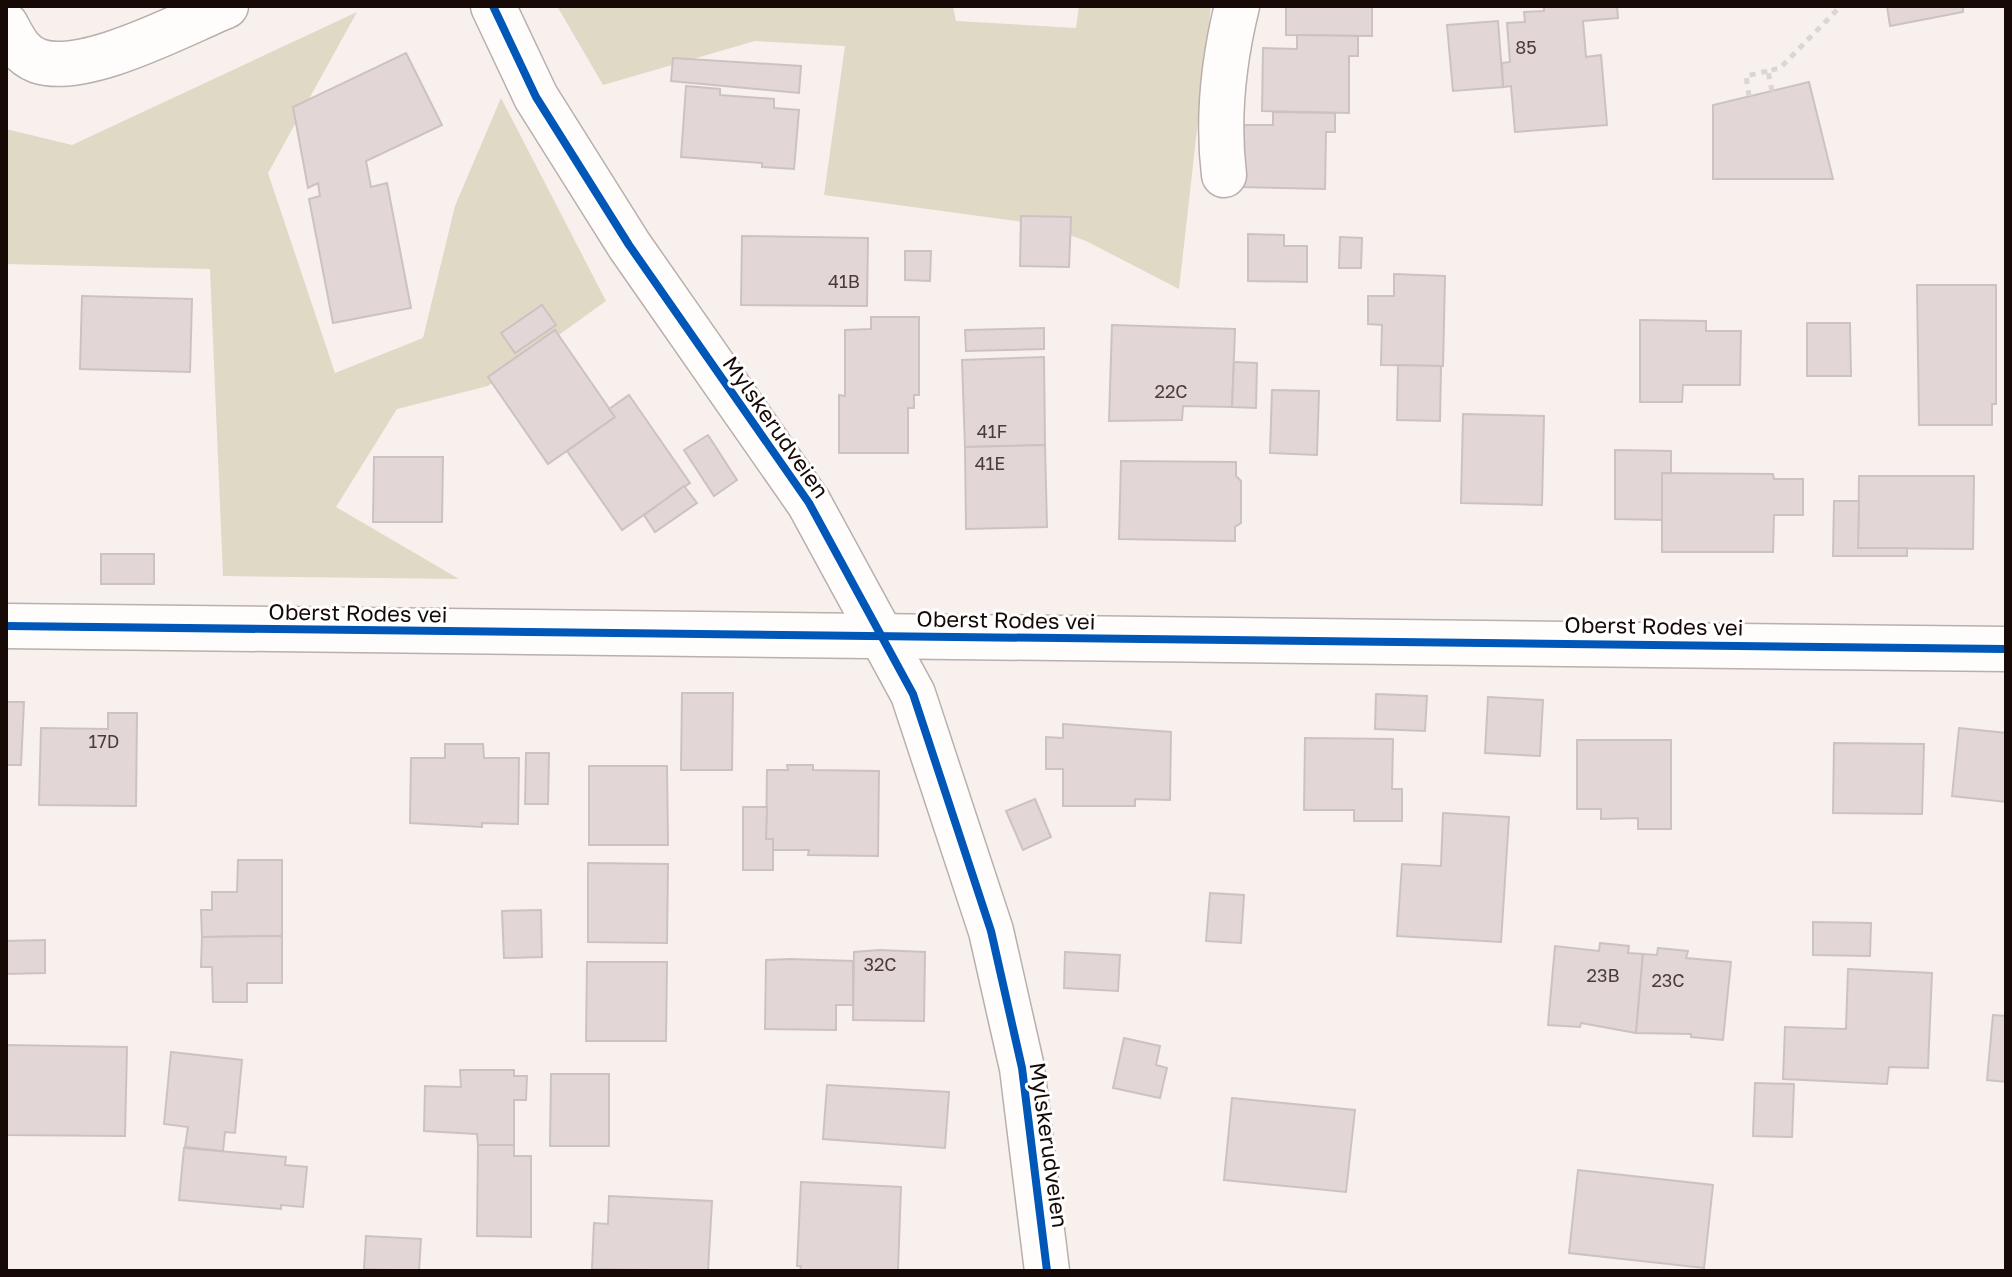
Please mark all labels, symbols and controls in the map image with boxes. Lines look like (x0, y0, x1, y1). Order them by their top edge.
house number: 85 (1515, 36, 1537, 58)
house number: 41B (828, 270, 860, 292)
street label: Mylskerudveien (717, 351, 835, 503)
house number: 22C (1154, 380, 1188, 402)
house number: 41F (977, 420, 1007, 442)
house number: 41E (975, 452, 1005, 474)
street label: Oberst Rodes vei (268, 597, 448, 628)
street label: Oberst Rodes vei (916, 604, 1096, 635)
street label: Oberst Rodes vei (1564, 610, 1744, 641)
house number: 17D (89, 730, 119, 752)
house number: 32C (863, 953, 897, 975)
house number: 23B (1586, 964, 1620, 986)
house number: 23C (1651, 969, 1685, 991)
street label: Mylskerudveien (1025, 1060, 1074, 1229)

